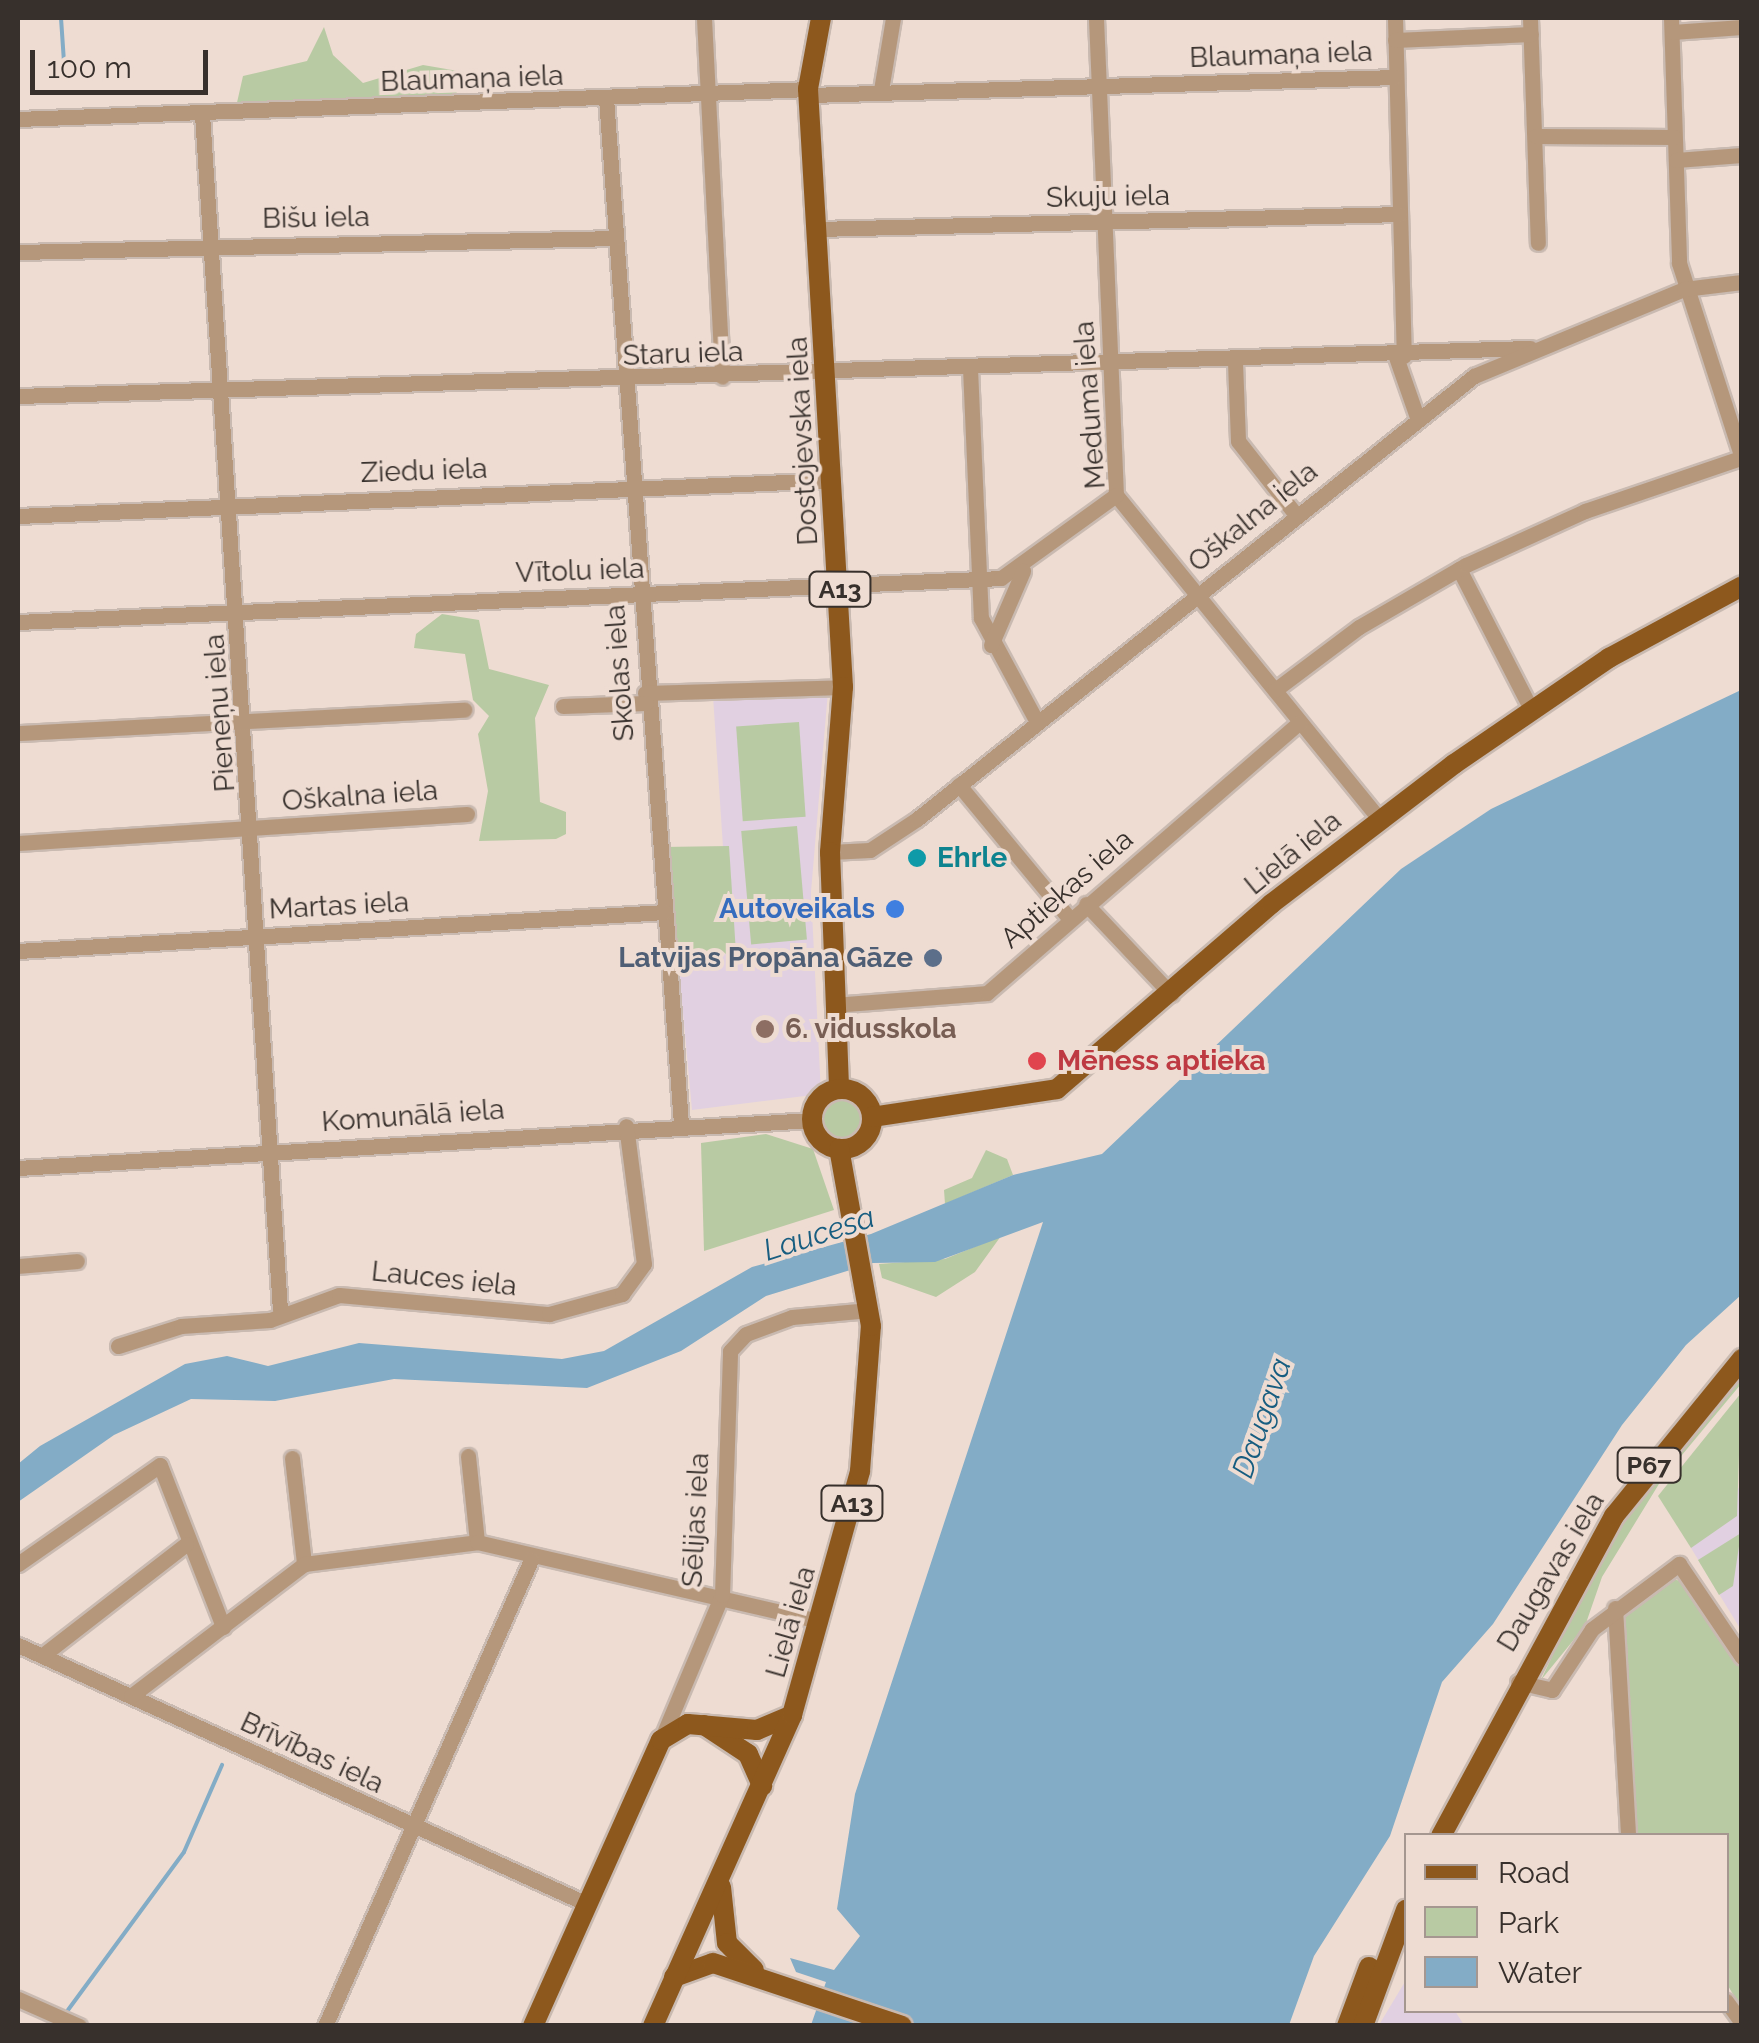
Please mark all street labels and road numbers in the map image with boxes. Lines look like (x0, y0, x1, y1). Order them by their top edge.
street label: Blaumaņa iela (1189, 35, 1373, 75)
street label: Blaumaņa iela (380, 59, 564, 99)
street label: Skuju iela (1046, 179, 1170, 215)
street label: Bišu iela (262, 200, 370, 236)
street label: Meduma iela (1067, 320, 1113, 490)
street label: Staru iela (622, 335, 744, 373)
street label: Dostojevska iela (781, 336, 825, 546)
street label: Ziedu iela (360, 452, 488, 490)
street label: Oškalna iela (1182, 455, 1324, 579)
street label: Vītolu iela (515, 552, 645, 590)
road number: A13 (808, 569, 872, 609)
street label: Skolas iela (598, 604, 642, 742)
street label: Pieneņu iela (198, 633, 242, 793)
street label: Oškalna iela (281, 774, 439, 818)
street label: Lielā iela (1238, 804, 1348, 902)
street label: Aptiekas iela (994, 823, 1140, 955)
street label: Martas iela (268, 886, 410, 926)
street label: Komunālā iela (320, 1093, 506, 1139)
street label: Lauces iela (370, 1255, 518, 1303)
road number: P67 (1616, 1445, 1682, 1485)
street label: Sēlijas iela (676, 1452, 716, 1588)
road number: A13 (820, 1483, 884, 1523)
street label: Daugavas iela (1490, 1486, 1612, 1658)
street label: Lielā iela (759, 1562, 823, 1682)
street label: Brīvības iela (235, 1705, 389, 1801)

